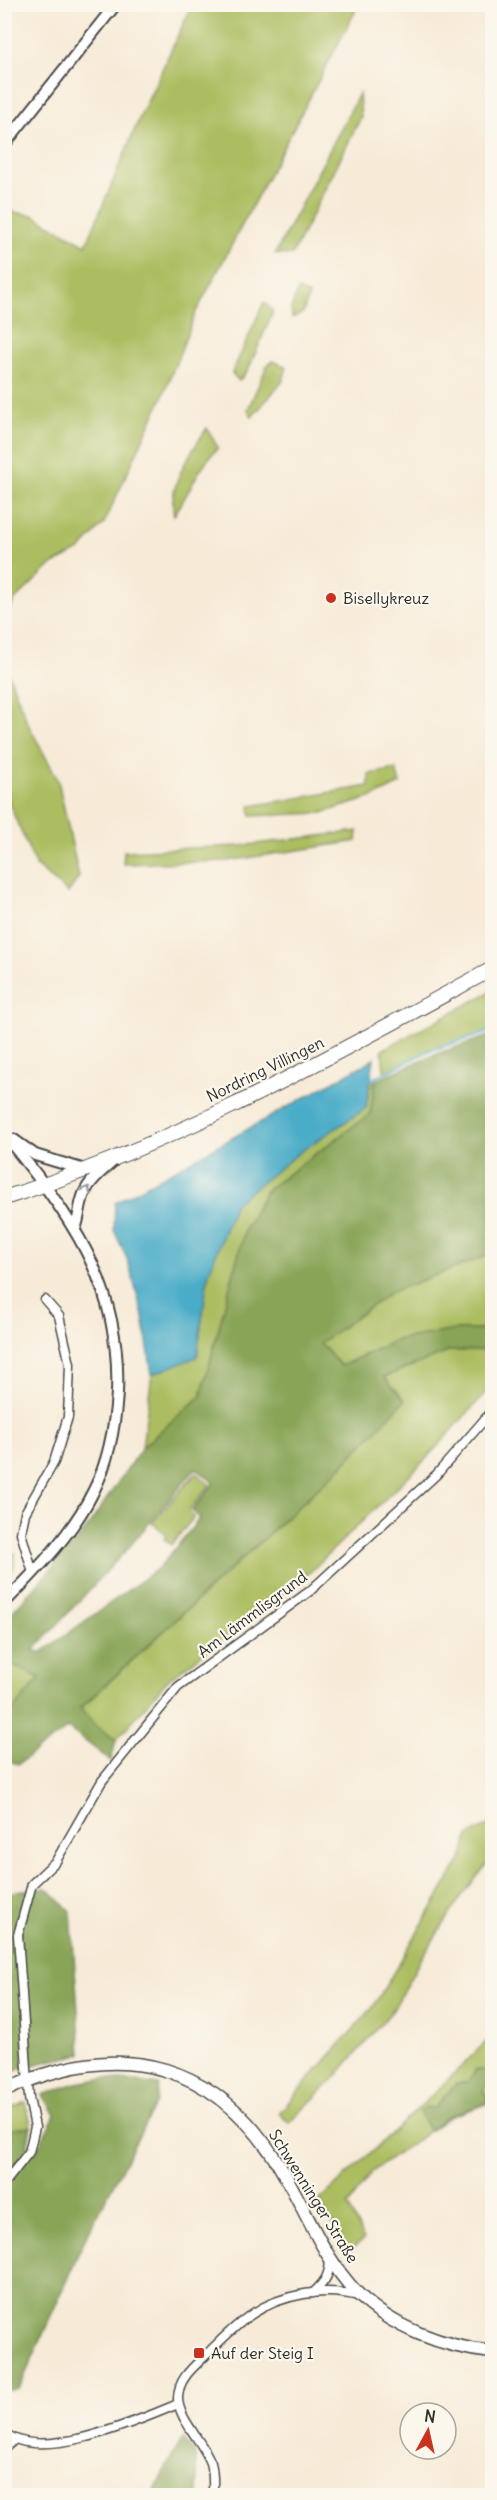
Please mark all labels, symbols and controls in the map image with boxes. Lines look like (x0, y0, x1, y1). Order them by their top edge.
place label: Bisellykreuz (343, 588, 429, 608)
marker: Bisellykreuz (324, 591, 338, 605)
street label: Nordring Villingen (203, 1032, 327, 1106)
one-way arrow (80, 1186, 91, 1196)
street label: Am Lämmlisgrund (193, 1566, 311, 1662)
street label: Schwenninger Straße (265, 2126, 363, 2266)
place label: Auf der Steig I (211, 2343, 314, 2363)
marker: Auf der Steig I (192, 2346, 206, 2360)
north arrow (398, 2401, 458, 2461)
text: N (423, 2405, 437, 2427)

